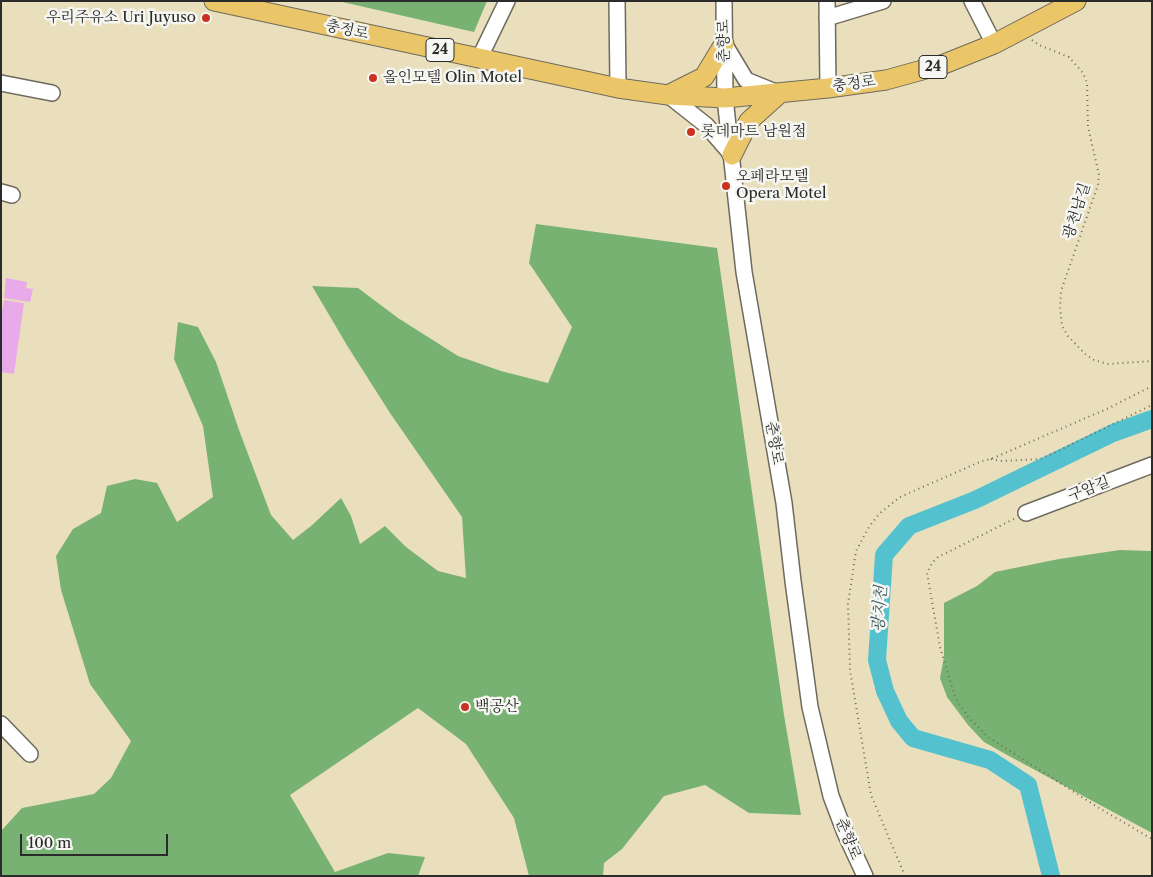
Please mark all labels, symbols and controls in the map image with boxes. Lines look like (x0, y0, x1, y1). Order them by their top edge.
place label: 우리주유소 Uri Juyuso (46, 9, 196, 27)
marker: 우리주유소 Uri Juyuso (200, 12, 212, 24)
street label: 충정로 (324, 17, 370, 43)
street label: 춘향로 (715, 19, 733, 63)
road number: 24 (426, 38, 454, 62)
road number: 24 (919, 56, 947, 78)
place label: 올인모텔 Olin Motel (383, 69, 522, 87)
marker: 올인모텔 Olin Motel (367, 72, 379, 84)
street label: 충정로 (831, 72, 877, 96)
place label: 롯데마트 남원점 (701, 123, 806, 141)
marker: 롯데마트 남원점 (685, 126, 697, 138)
place label: 오페라모텔 Opera Motel (736, 168, 826, 203)
marker: 오페라모텔 Opera Motel (720, 180, 732, 192)
street label: 광천남길 (1059, 181, 1095, 241)
street label: 춘향로 (761, 420, 787, 466)
street label: 구암길 (1065, 473, 1113, 505)
water label: 광치천 (869, 585, 891, 633)
place label: 백공산 (475, 698, 518, 716)
marker: 백공산 (459, 701, 471, 713)
street label: 춘향로 (832, 815, 864, 863)
scale bar (22, 824, 170, 856)
text: 100 m (28, 833, 71, 852)

